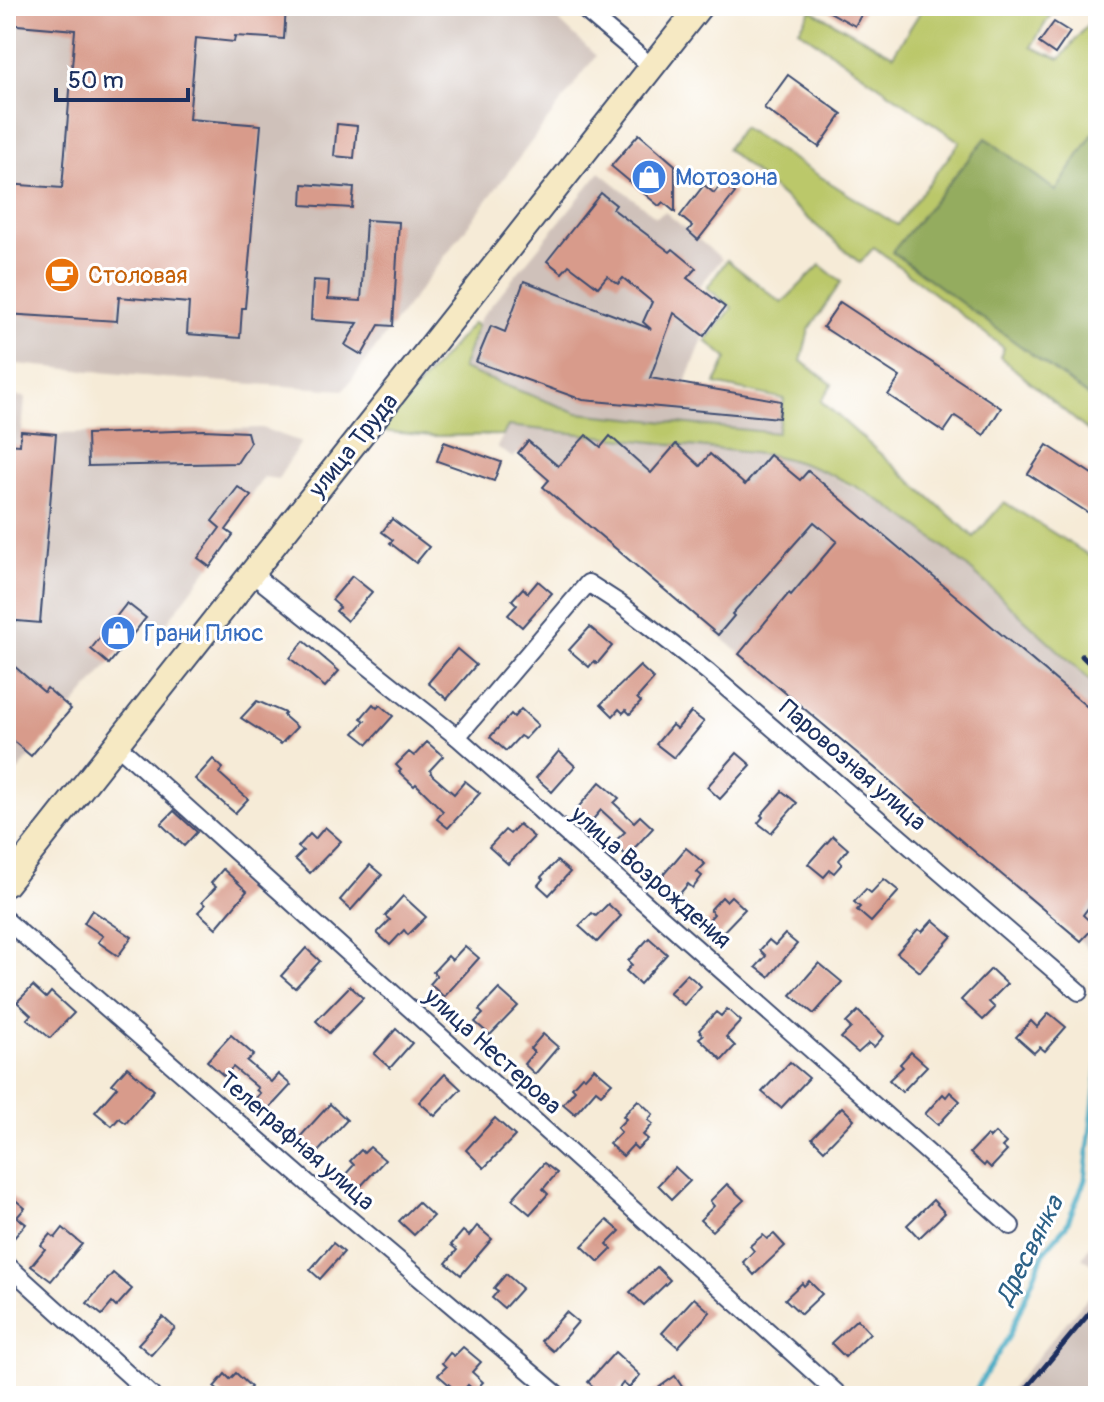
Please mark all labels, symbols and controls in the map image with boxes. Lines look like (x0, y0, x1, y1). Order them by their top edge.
scale bar (56, 52, 188, 102)
text: 50 m (68, 66, 124, 95)
shop icon: Мотозона (630, 158, 668, 196)
place label: Мотозона (675, 163, 778, 192)
cafe icon: Столовая (43, 256, 81, 294)
place label: Столовая (88, 261, 187, 290)
street label: улица Труда (302, 387, 404, 504)
shop icon: Грани Плюс (99, 614, 137, 652)
place label: Грани Плюс (144, 619, 264, 648)
street label: Паровозная улица (773, 694, 932, 837)
street label: улица Возрождения (564, 799, 737, 955)
street label: улица Нестерова (417, 981, 567, 1121)
street label: Телеграфная улица (213, 1066, 380, 1217)
water label: Дресвянка (988, 1189, 1072, 1312)

